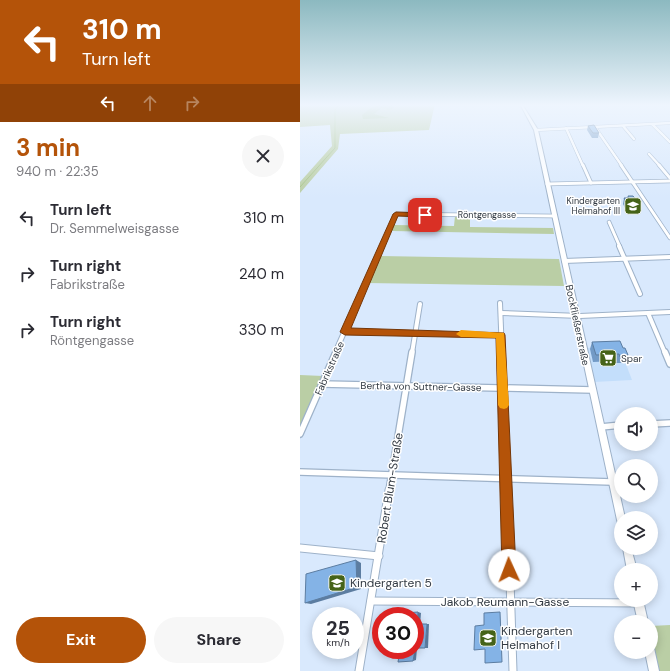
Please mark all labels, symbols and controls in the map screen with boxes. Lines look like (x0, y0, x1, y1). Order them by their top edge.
text: 310 m (82, 11, 162, 48)
icon: left (16, 16, 68, 68)
text: Turn left (82, 47, 151, 71)
icon: left (97, 92, 119, 114)
icon: ahead (139, 92, 161, 114)
icon: right (181, 92, 203, 114)
text: 3 min (16, 132, 80, 163)
button: close (242, 135, 284, 177)
text: 940 m · 22:35 (16, 163, 99, 180)
place label: Kindergarten Helmahof III (567, 195, 620, 217)
school or university icon: Kindergarten Helmahof III (623, 196, 643, 216)
pin (408, 198, 442, 232)
text: Turn left (50, 200, 111, 220)
icon: arrive (414, 204, 436, 226)
icon: left (16, 207, 38, 229)
text: 310 m (243, 208, 284, 228)
street label: Röntgengasse (458, 209, 516, 221)
text: Dr. Semmelweisgasse (50, 220, 179, 237)
text: Turn right (50, 256, 121, 276)
icon: right (16, 263, 38, 285)
text: 240 m (239, 264, 284, 284)
text: Fabrikstraße (50, 276, 125, 293)
street label: Bockfließerstraße (563, 284, 592, 367)
text: Turn right (50, 312, 121, 332)
icon: right (16, 319, 38, 341)
text: 330 m (239, 320, 284, 340)
text: Röntgengasse (50, 332, 134, 349)
street label: Fabrikstraße (312, 339, 347, 397)
supermarket icon: Spar (598, 348, 618, 368)
place label: Spar (621, 352, 643, 365)
street label: Bertha von Suttner-Gasse (360, 379, 482, 394)
map controls (614, 407, 658, 659)
button: sound (614, 407, 658, 451)
street label: Robert Blum-Straße (373, 431, 407, 544)
button: search (614, 459, 658, 503)
button: layers (614, 511, 658, 555)
position arrow (488, 549, 530, 591)
button: + (614, 563, 658, 607)
school or university icon: Kindergarten 5 (327, 573, 347, 593)
place label: Kindergarten 5 (350, 575, 432, 591)
street label: Jakob Reumann-Gasse (441, 594, 569, 610)
speed limit sign: 30 (372, 607, 424, 659)
text: 25 (326, 615, 350, 641)
button: − (614, 615, 658, 659)
button: Exit (16, 617, 146, 663)
button: Share (154, 617, 284, 663)
place label: Kindergarten Helmahof I (501, 623, 572, 653)
school or university icon: Kindergarten Helmahof I (478, 628, 498, 648)
text: km/h (326, 636, 350, 649)

